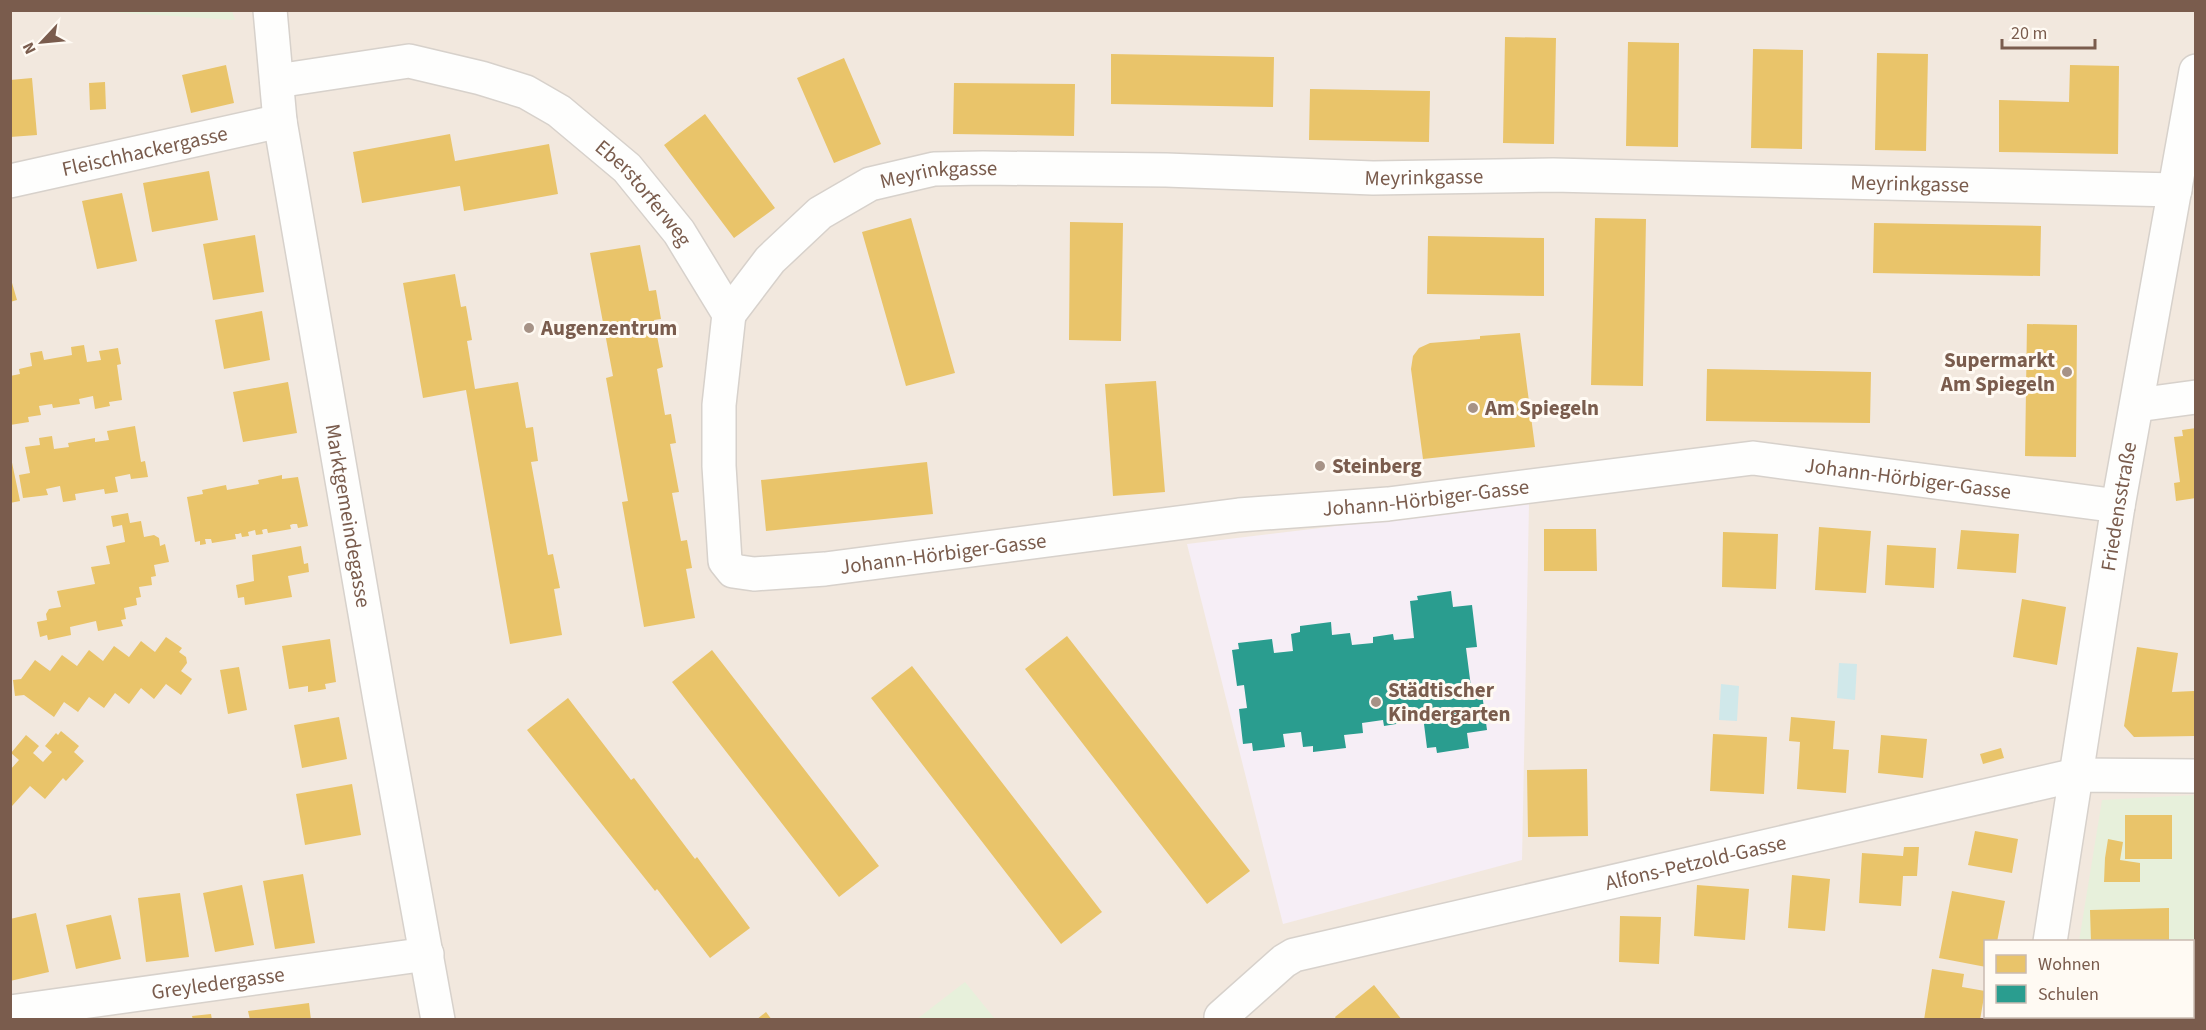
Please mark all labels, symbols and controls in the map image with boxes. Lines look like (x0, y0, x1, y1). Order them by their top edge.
north arrow (12, 12, 72, 72)
scale bar (2002, 12, 2095, 50)
text: 20 m (2011, 21, 2047, 46)
text: N (17, 39, 42, 58)
street label: Fleischhackergasse (59, 118, 231, 184)
street label: Eberstorferweg (589, 132, 699, 252)
street label: Meyrinkgasse (877, 153, 998, 196)
street label: Meyrinkgasse (1364, 161, 1483, 193)
street label: Meyrinkgasse (1850, 167, 1969, 200)
place label: Augenzentrum (540, 313, 677, 343)
marker: Augenzentrum (522, 321, 536, 335)
place label: Supermarkt Am Spiegeln (1940, 345, 2055, 399)
marker: Supermarkt Am Spiegeln (2060, 365, 2074, 379)
place label: Am Spiegeln (1484, 393, 1599, 423)
marker: Am Spiegeln (1466, 401, 1480, 415)
street label: Marktgemeindegasse (318, 422, 379, 610)
street label: Friedensstraße (2093, 439, 2144, 573)
street label: Johann-Hörbiger-Gasse (1803, 450, 2013, 507)
place label: Steinberg (1332, 451, 1422, 481)
marker: Steinberg (1313, 459, 1327, 473)
street label: Johann-Hörbiger-Gasse (1321, 471, 1531, 524)
street label: Johann-Hörbiger-Gasse (838, 525, 1048, 582)
place label: Städtischer Kindergarten (1388, 675, 1511, 729)
marker: Städtischer Kindergarten (1369, 695, 1383, 709)
street label: Alfons-Petzold-Gasse (1602, 827, 1789, 898)
legend (1984, 940, 2194, 1018)
text: Wohnen (2038, 952, 2100, 977)
street label: Greyledergasse (149, 959, 287, 1007)
text: Schulen (2038, 982, 2099, 1007)

